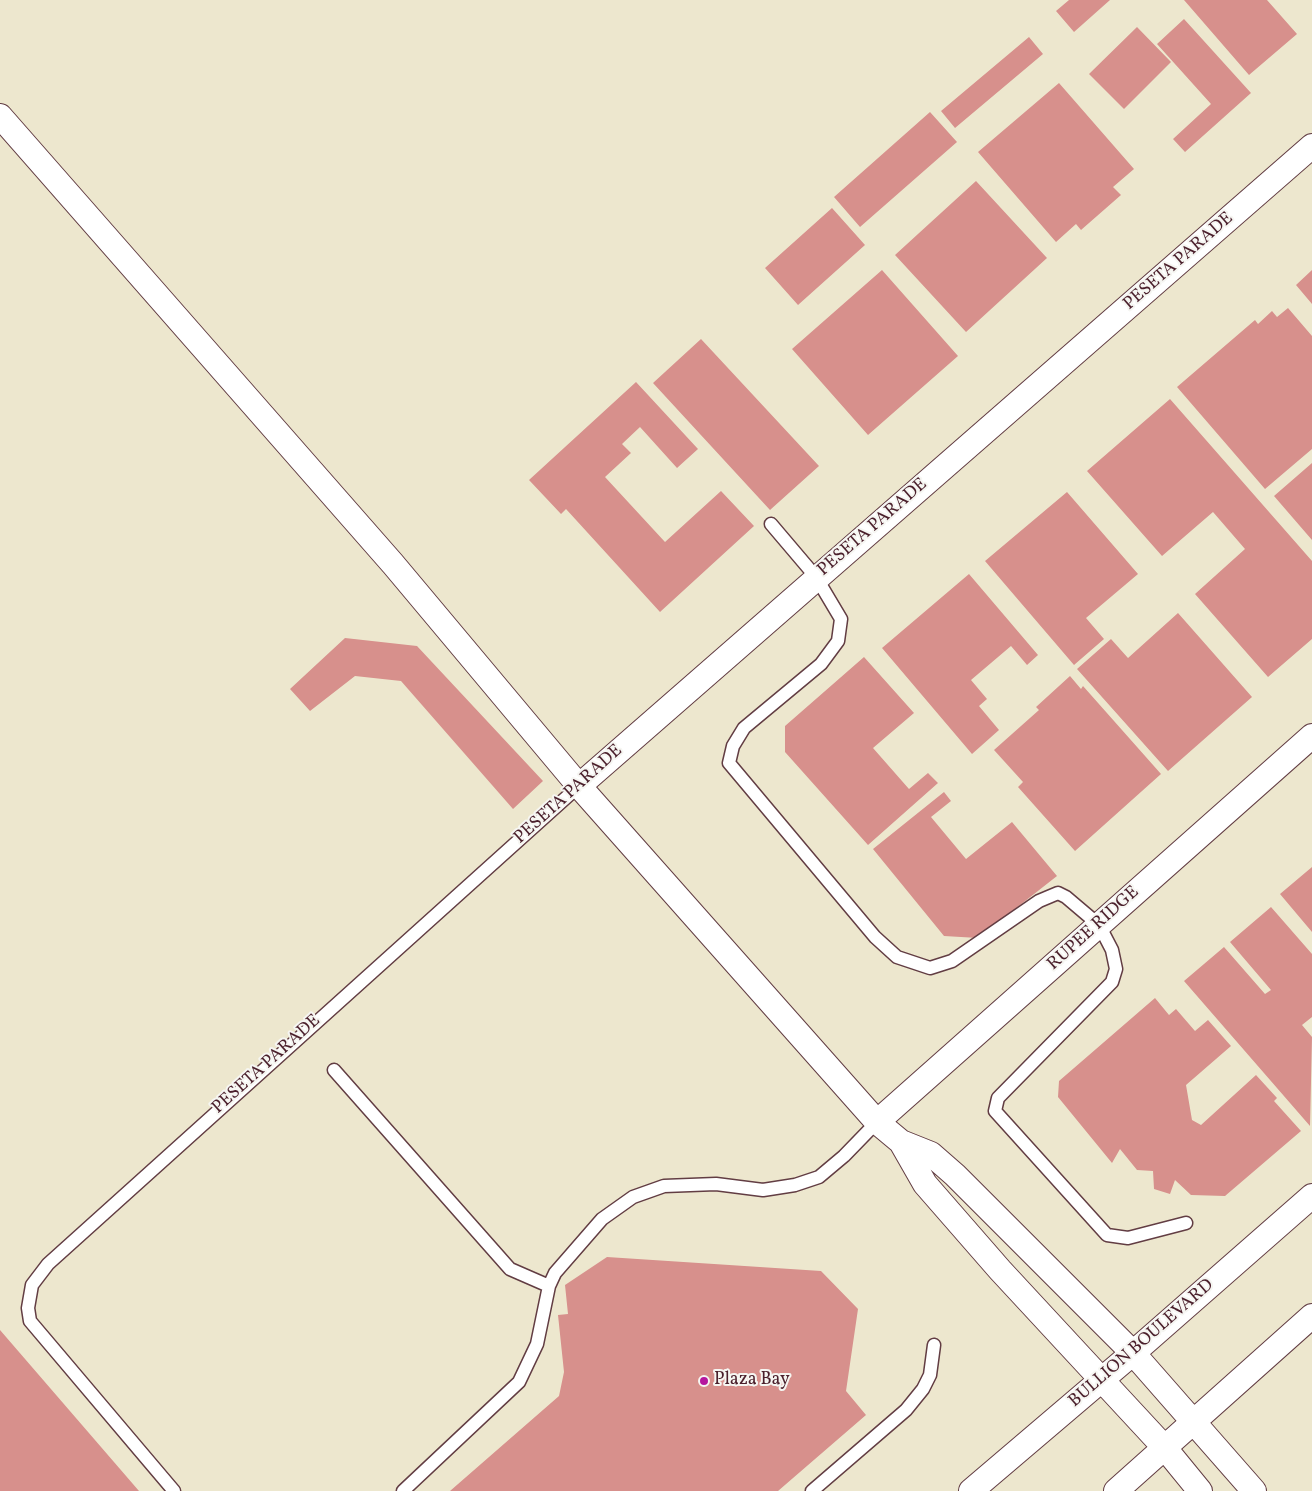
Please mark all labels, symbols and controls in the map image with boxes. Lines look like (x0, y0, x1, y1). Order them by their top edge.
street label: PESETA PARADE (1120, 208, 1238, 316)
street label: PESETA PARADE (814, 474, 932, 582)
street label: PESETA PARADE (510, 741, 628, 849)
street label: RUPEE RIDGE (1044, 882, 1144, 976)
street label: PESETA PARADE (208, 1011, 326, 1119)
street label: BULLION BOULEVARD (1065, 1275, 1219, 1413)
place label: Plaza Bay (714, 1370, 790, 1392)
marker: Plaza Bay (698, 1375, 710, 1387)

